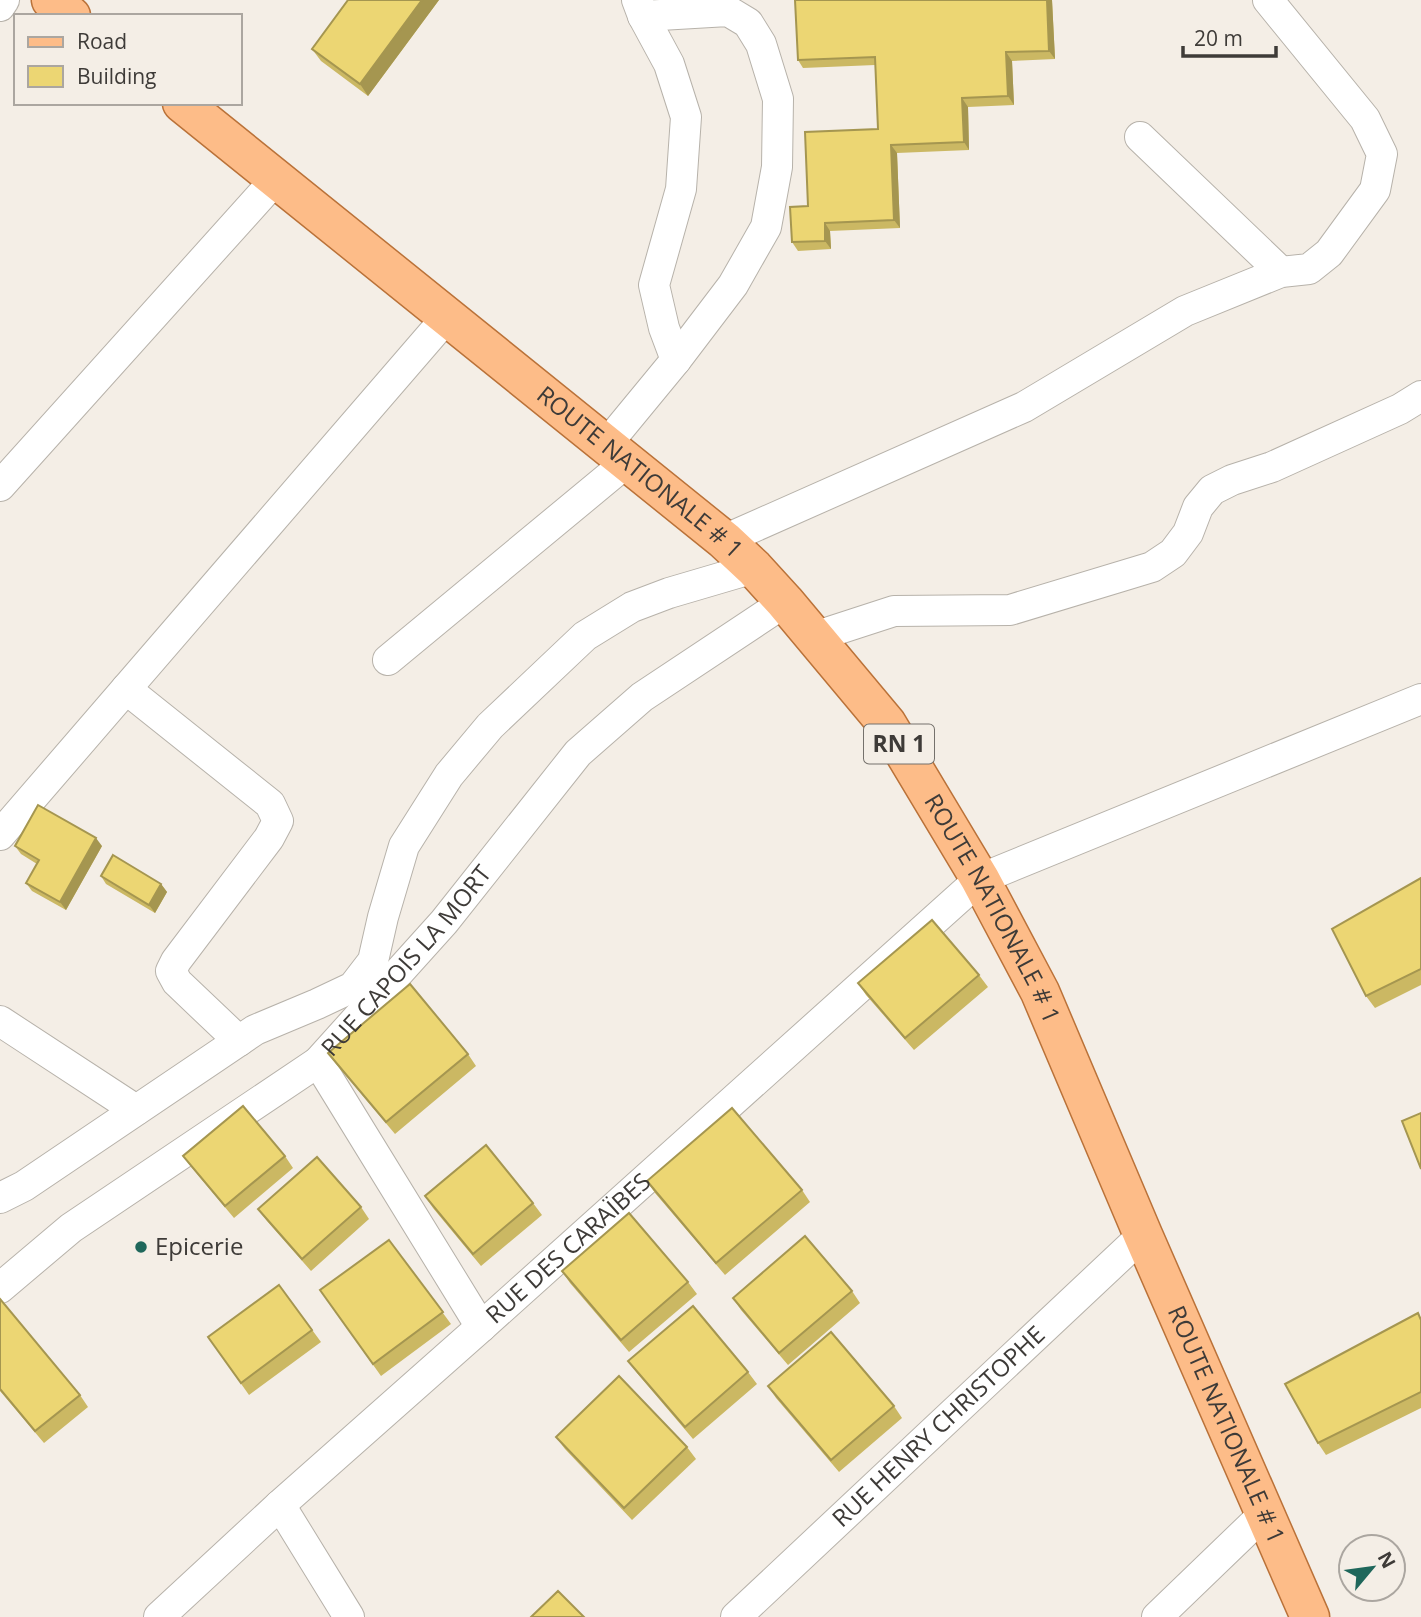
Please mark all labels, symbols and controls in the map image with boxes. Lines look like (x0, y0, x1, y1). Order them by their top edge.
legend (14, 14, 242, 105)
scale bar (1183, 14, 1276, 58)
text: 20 m (1194, 24, 1243, 52)
text: Road (77, 27, 127, 55)
text: Building (77, 62, 156, 90)
street label: ROUTE NATIONALE # 1 (530, 378, 751, 565)
road number: RN 1 (864, 724, 934, 764)
street label: ROUTE NATIONALE # 1 (918, 787, 1069, 1028)
street label: RUE CAPOIS LA MORT (313, 858, 498, 1063)
street label: RUE DES CARAÏBES (478, 1165, 657, 1330)
place label: Epicerie (155, 1229, 243, 1262)
marker: Epicerie (133, 1239, 149, 1255)
street label: ROUTE NATIONALE # 1 (1161, 1300, 1294, 1548)
street label: RUE HENRY CHRISTOPHE (824, 1318, 1051, 1534)
north arrow (1337, 1533, 1407, 1603)
text: N (1372, 1547, 1402, 1573)

